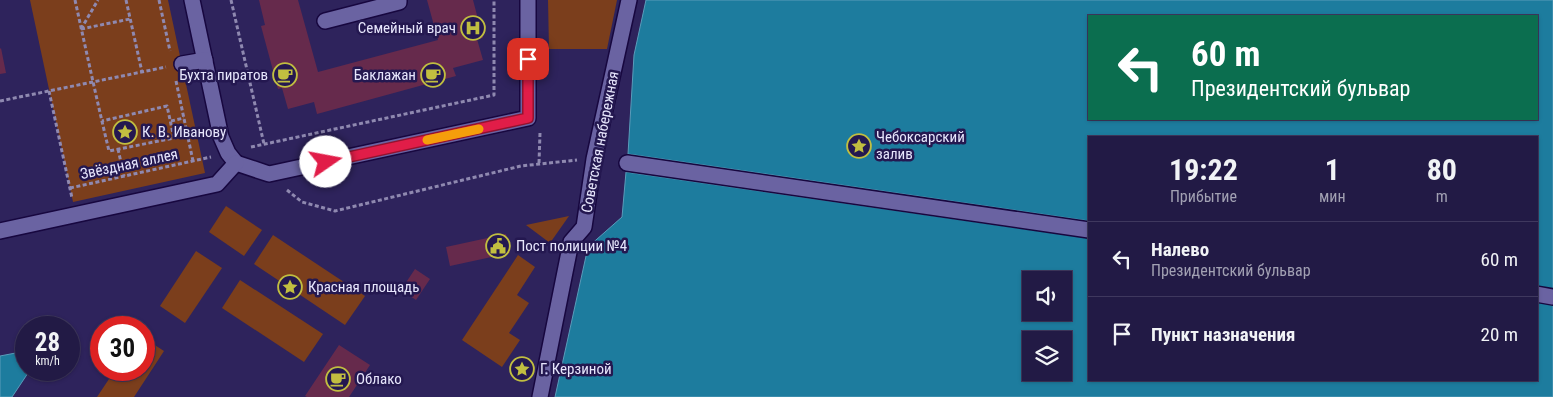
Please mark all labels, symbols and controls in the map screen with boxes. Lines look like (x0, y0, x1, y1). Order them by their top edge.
hospital icon: Семейный врач (460, 15, 486, 41)
place label: Семейный врач (358, 19, 456, 37)
text: 60 m (1191, 34, 1260, 75)
icon: left (1108, 35, 1173, 100)
pin (507, 38, 549, 80)
icon: arrive (514, 45, 542, 73)
cafe icon: Бухта пиратов (272, 62, 298, 88)
cafe icon: Баклажан (420, 62, 446, 88)
place label: Бухта пиратов (179, 66, 268, 84)
place label: Баклажан (354, 66, 416, 84)
street label: Советская набережная (577, 70, 623, 214)
text: Президентский бульвар (1191, 76, 1410, 101)
place icon: К. В. Иванову (112, 119, 138, 145)
place label: К. В. Иванову (142, 123, 226, 141)
place label: Чебоксарский залив (876, 128, 965, 163)
place icon: Чебоксарский залив (846, 133, 872, 159)
position arrow (299, 135, 351, 187)
street label: Звёздная аллея (79, 145, 179, 183)
text: 19:22 (1169, 152, 1238, 187)
text: 1 (1325, 152, 1340, 187)
text: 80 (1427, 152, 1457, 187)
text: Прибытие (1170, 187, 1237, 206)
text: мин (1319, 187, 1346, 206)
text: m (1436, 187, 1448, 206)
public building icon: Пост полиции №4 (485, 233, 511, 259)
place label: Пост полиции №4 (516, 237, 627, 255)
text: Налево (1151, 238, 1209, 261)
icon: left (1108, 245, 1136, 273)
text: 60 m (1481, 248, 1518, 271)
text: Президентский бульвар (1151, 261, 1311, 280)
map controls (1022, 271, 1072, 381)
button: sound (1022, 271, 1072, 321)
place icon: Красная площадь (277, 274, 303, 300)
place label: Красная площадь (308, 278, 419, 296)
speed limit sign: 30 (90, 316, 155, 381)
icon: arrive (1108, 320, 1136, 348)
text: Пункт назначения (1151, 323, 1295, 346)
text: 20 m (1481, 323, 1518, 346)
text: 28 (35, 328, 60, 357)
button: layers (1022, 331, 1072, 381)
text: km/h (35, 354, 60, 368)
place icon: Г. Керзиной (509, 356, 535, 382)
place label: Г. Керзиной (540, 360, 612, 378)
cafe icon: Облако (325, 366, 351, 392)
place label: Облако (356, 370, 402, 388)

